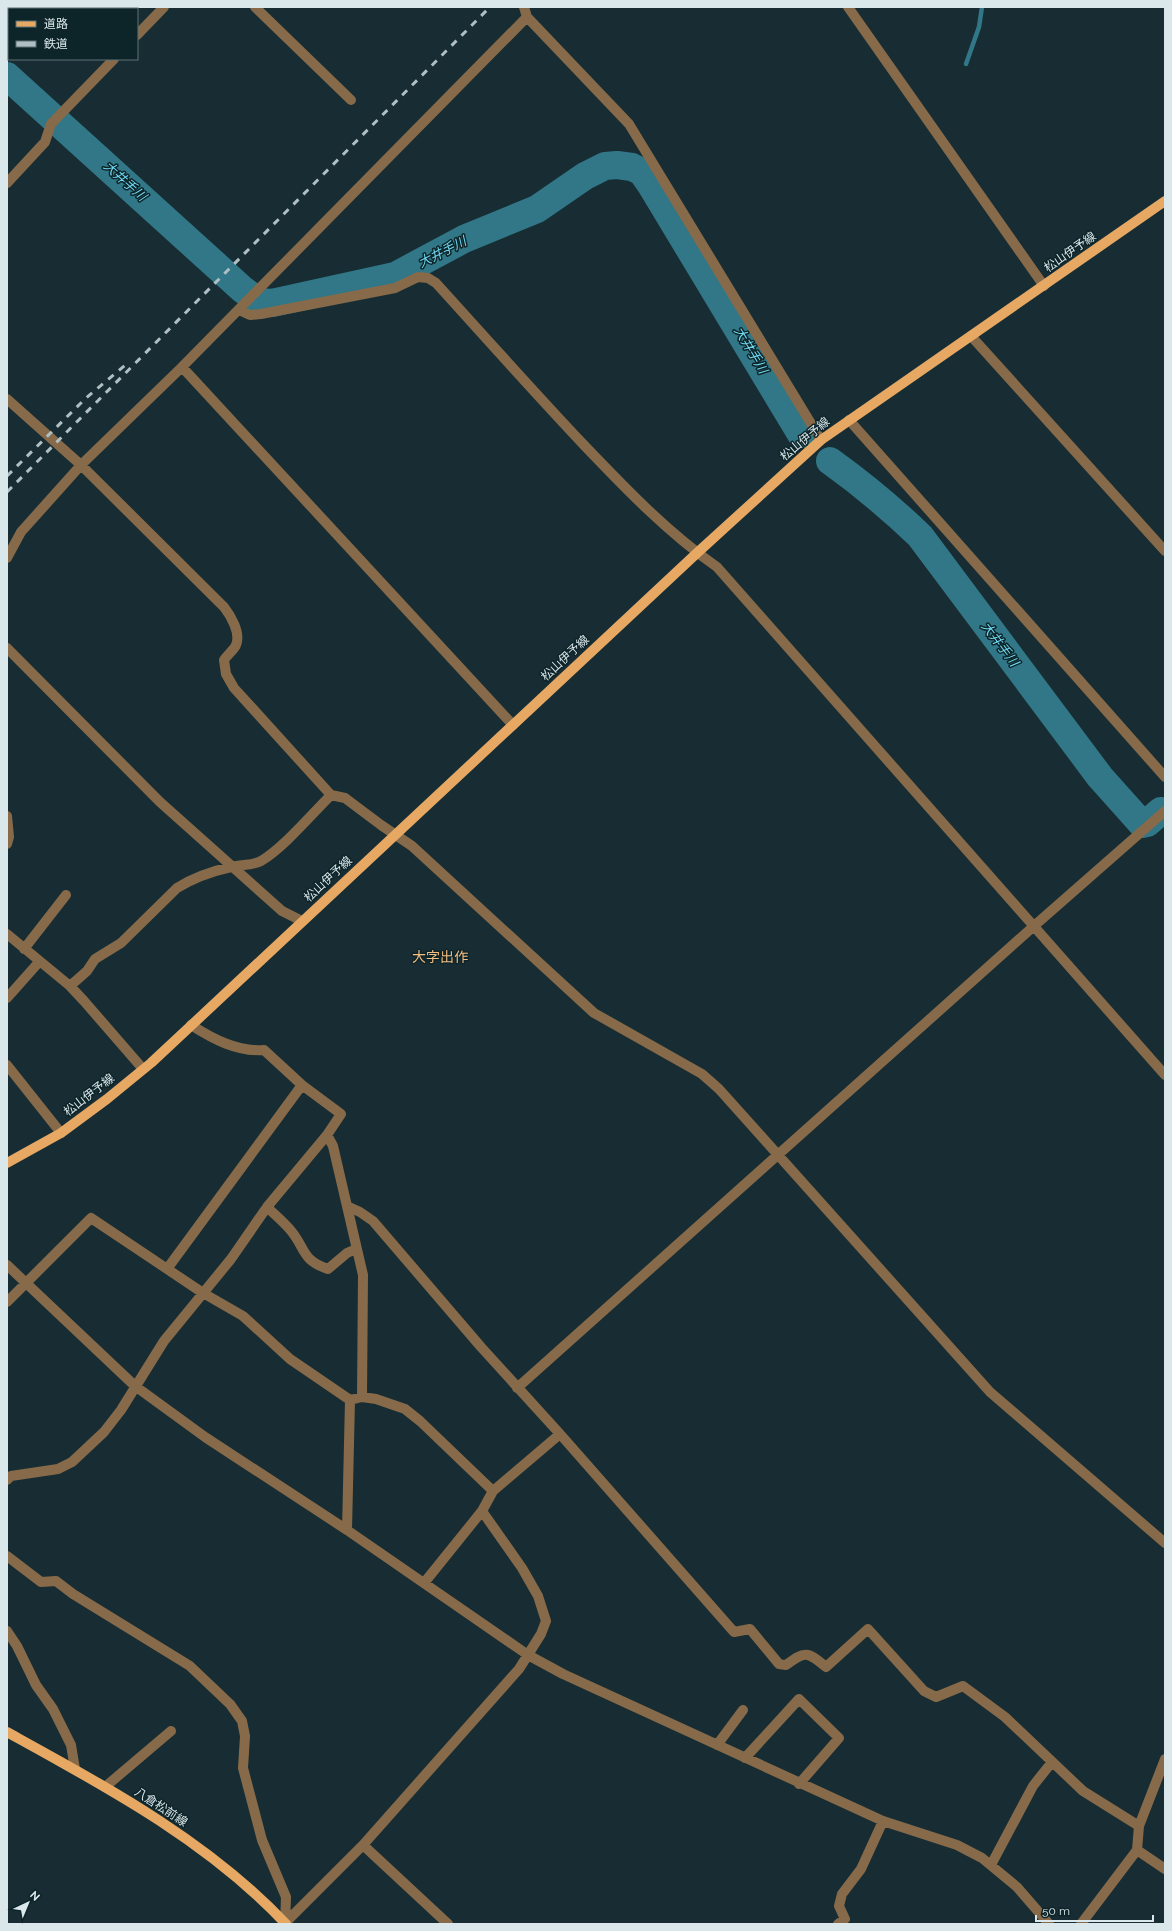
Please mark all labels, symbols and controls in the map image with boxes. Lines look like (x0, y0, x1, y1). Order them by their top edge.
legend (8, 8, 138, 60)
text: 道路 (44, 17, 68, 31)
text: 鉄道 (44, 37, 68, 51)
water label: 大井手川 (101, 158, 151, 205)
street label: 松山伊予線 (1041, 229, 1099, 275)
water label: 大井手川 (415, 233, 470, 270)
water label: 大井手川 (731, 324, 772, 378)
street label: 松山伊予線 (778, 414, 832, 464)
water label: 大井手川 (978, 619, 1023, 671)
street label: 松山伊予線 (538, 632, 592, 684)
street label: 松山伊予線 (301, 853, 355, 905)
district label: 大字出作 (412, 949, 468, 965)
street label: 松山伊予線 (61, 1071, 117, 1119)
street label: 八倉松前線 (132, 1785, 190, 1829)
north arrow (8, 1883, 48, 1923)
text: N (27, 1889, 42, 1904)
scale bar (1036, 1897, 1153, 1923)
text: 50 m (1042, 1904, 1070, 1918)

